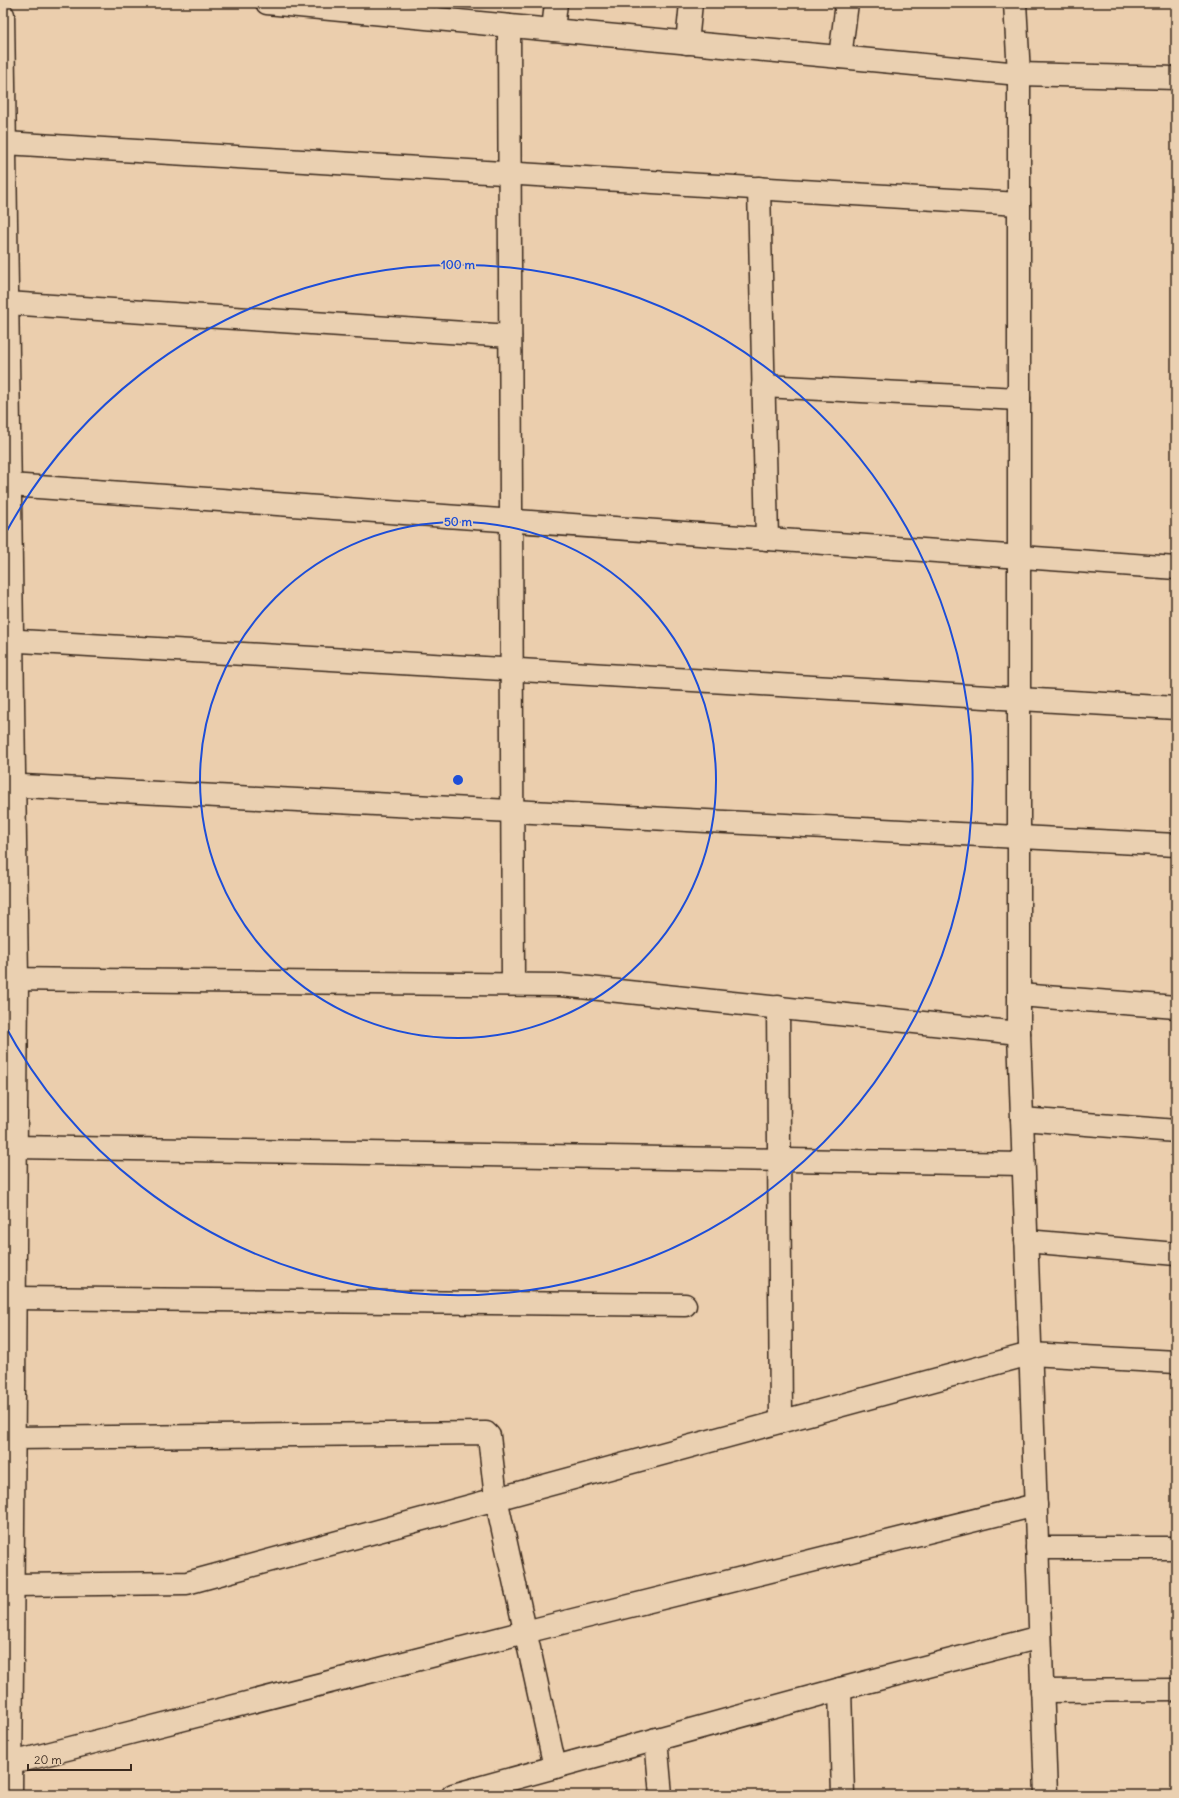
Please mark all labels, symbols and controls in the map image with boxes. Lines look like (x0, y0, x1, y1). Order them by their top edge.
text: 100 m (441, 257, 475, 272)
text: 50 m (444, 514, 473, 529)
centre of rings (451, 773, 465, 787)
scale bar (28, 1746, 131, 1772)
text: 20 m (34, 1752, 62, 1767)

